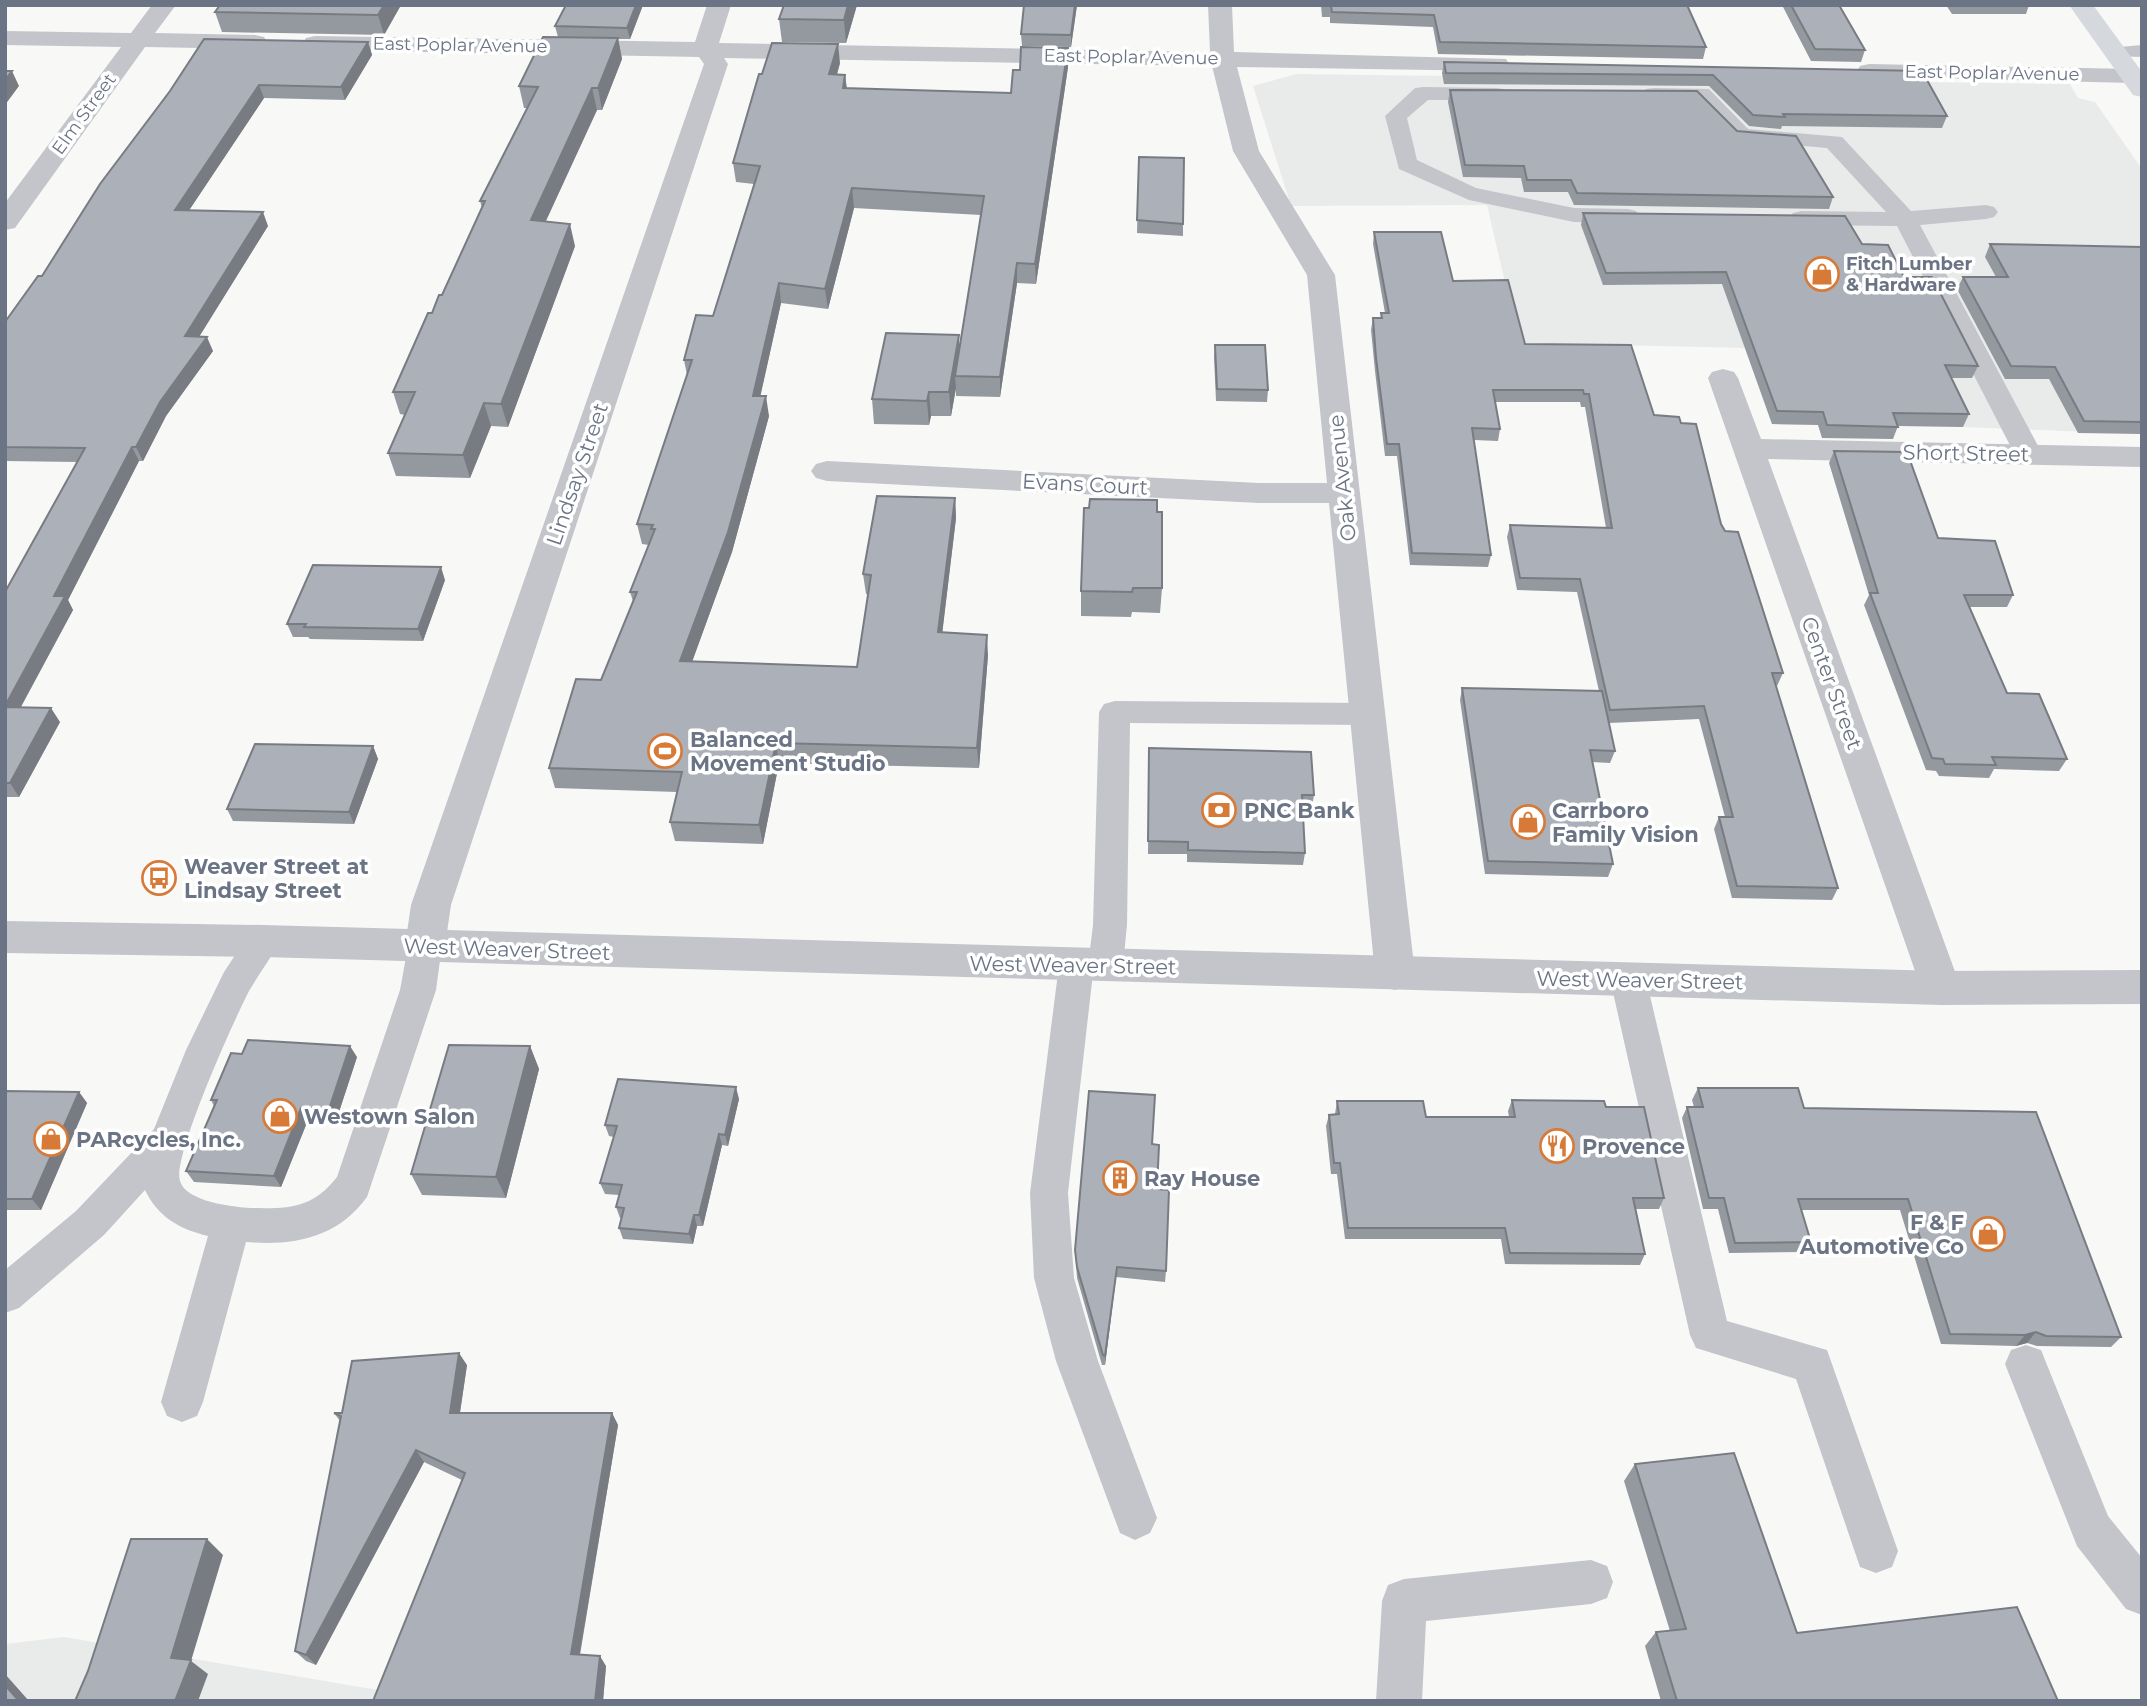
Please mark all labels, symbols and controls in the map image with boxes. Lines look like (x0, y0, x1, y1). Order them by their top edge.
street label: East Poplar Avenue (372, 32, 548, 58)
street label: East Poplar Avenue (1043, 44, 1219, 70)
street label: East Poplar Avenue (1904, 60, 2080, 86)
street label: Elm Street (47, 69, 121, 159)
place label: Fitch Lumber & Hardware (1846, 253, 1972, 296)
shop icon: Fitch Lumber & Hardware (1803, 255, 1841, 293)
street label: Lindsay Street (541, 399, 613, 549)
street label: Oak Avenue (1323, 413, 1361, 543)
street label: Short Street (1903, 439, 2029, 467)
street label: Evans Court (1021, 468, 1149, 500)
street label: Center Street (1796, 613, 1868, 753)
place label: Balanced Movement Studio (690, 727, 886, 776)
sports icon: Balanced Movement Studio (646, 732, 684, 770)
bank icon: PNC Bank (1200, 791, 1238, 829)
place label: PNC Bank (1244, 798, 1355, 823)
place label: Carrboro Family Vision (1552, 798, 1699, 847)
shop icon: Carrboro Family Vision (1509, 803, 1547, 841)
place label: Weaver Street at Lindsay Street (184, 854, 369, 903)
bus stop icon: Weaver Street at Lindsay Street (140, 859, 178, 897)
street label: West Weaver Street (403, 933, 611, 965)
street label: West Weaver Street (969, 951, 1177, 979)
street label: West Weaver Street (1536, 966, 1744, 994)
shop icon: Westown Salon (261, 1097, 299, 1135)
place label: Westown Salon (304, 1104, 475, 1129)
shop icon: PARcycles, Inc. (32, 1120, 70, 1158)
place label: PARcycles, Inc. (76, 1127, 241, 1152)
restaurant icon: Provence (1538, 1127, 1576, 1165)
place label: Provence (1582, 1134, 1685, 1159)
building icon: Ray House (1101, 1159, 1139, 1197)
place label: Ray House (1144, 1166, 1260, 1191)
place label: F & F Automotive Co (1799, 1210, 1964, 1259)
shop icon: F & F Automotive Co (1969, 1215, 2007, 1253)

